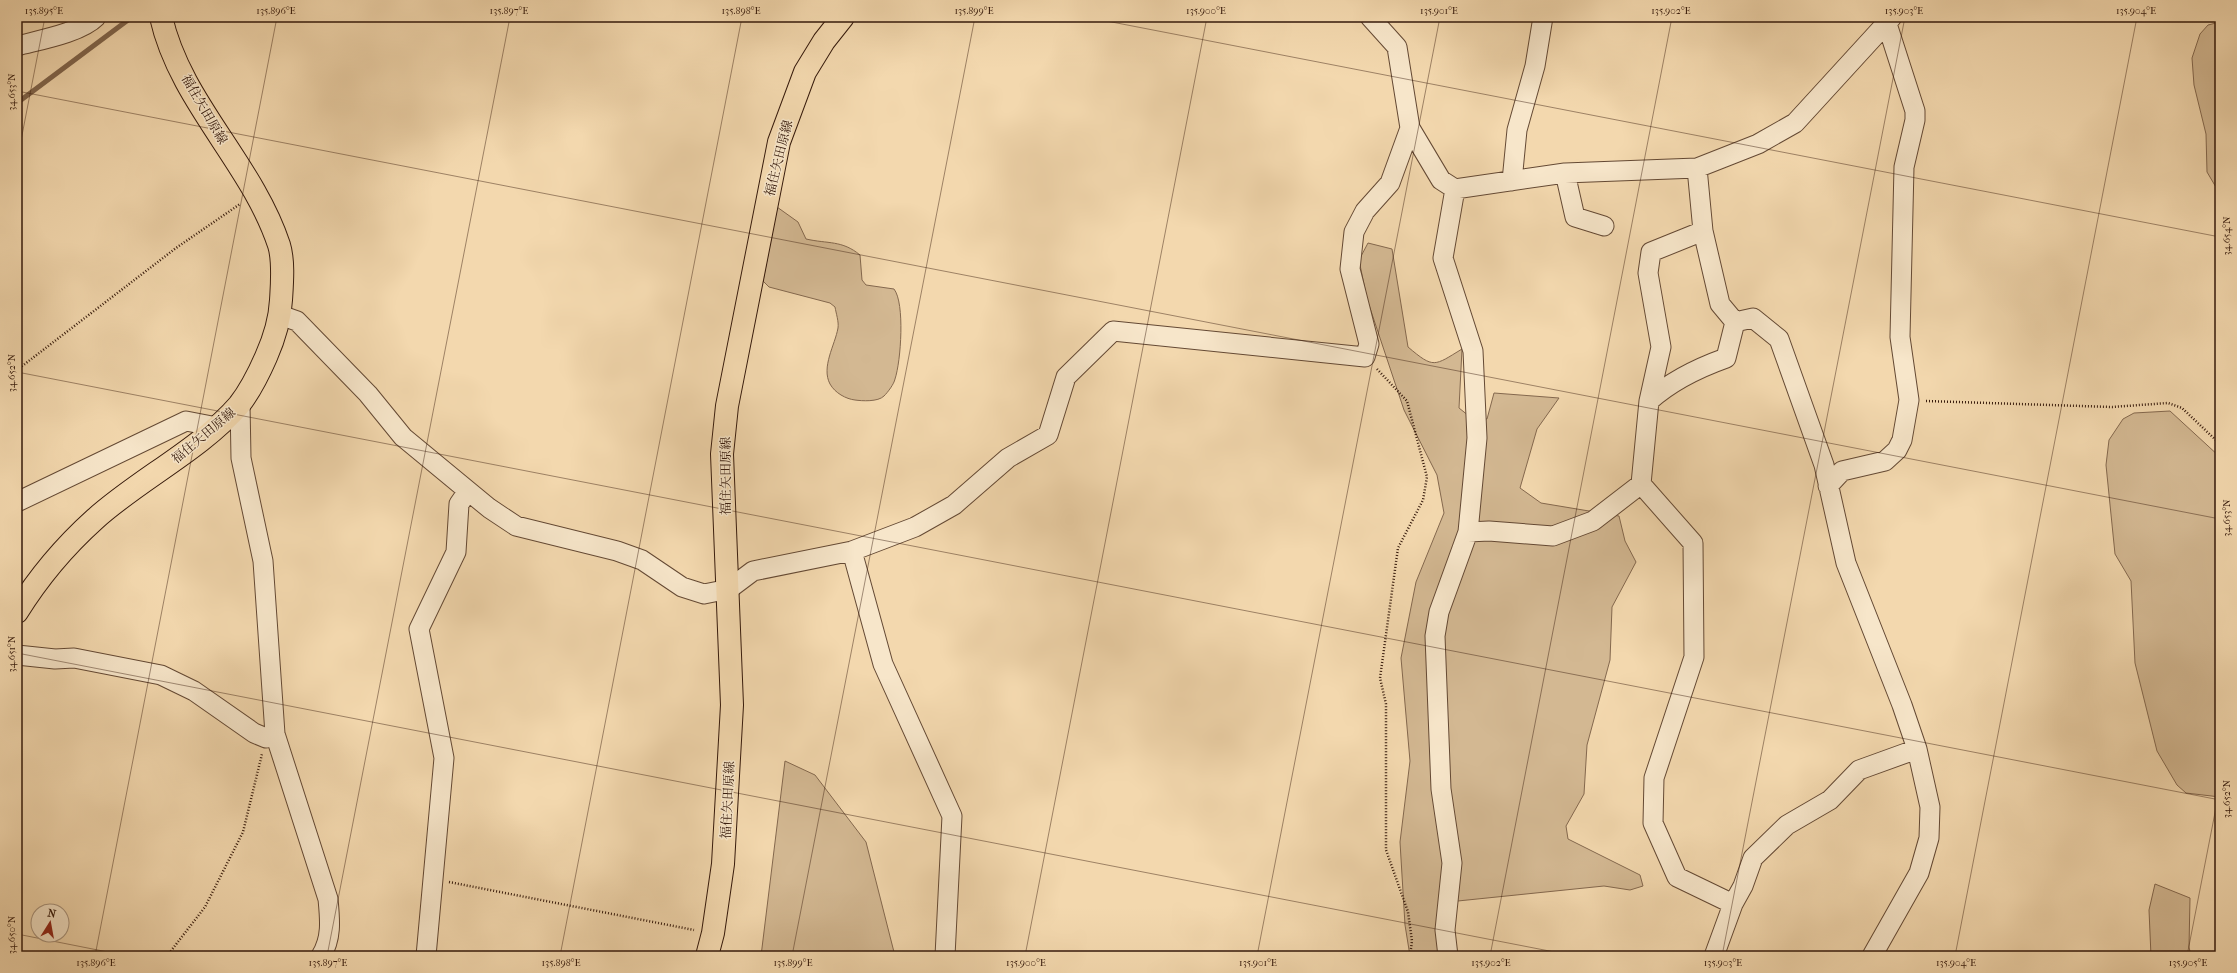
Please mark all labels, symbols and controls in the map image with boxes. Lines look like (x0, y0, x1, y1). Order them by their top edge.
text: 135.895°E (25, 5, 63, 17)
text: 135.896°E (256, 5, 296, 17)
text: 135.897°E (490, 5, 528, 17)
text: 135.898°E (722, 5, 760, 17)
text: 135.899°E (954, 5, 994, 17)
text: 135.900°E (1186, 5, 1226, 17)
text: 135.901°E (1420, 5, 1458, 17)
text: 135.902°E (1651, 5, 1691, 17)
text: 135.903°E (1885, 5, 1923, 17)
text: 135.904°E (2116, 5, 2156, 17)
street label: 福住矢田原線 (179, 72, 231, 147)
text: 34.653°N (6, 73, 18, 111)
street label: 福住矢田原線 (762, 118, 795, 198)
text: 34.654°N (2221, 216, 2233, 256)
text: 34.652°N (6, 353, 18, 392)
street label: 福住矢田原線 (169, 405, 238, 466)
street label: 福住矢田原線 (718, 437, 733, 515)
text: 34.653°N (2221, 499, 2233, 537)
text: 34.651°N (6, 635, 18, 672)
street label: 福住矢田原線 (718, 761, 737, 839)
text: 34.652°N (2221, 779, 2233, 818)
north arrow (30, 903, 70, 943)
text: N (46, 906, 58, 921)
text: 34.650°N (6, 915, 18, 954)
text: 135.896°E (76, 957, 116, 969)
text: 135.897°E (309, 957, 347, 969)
text: 135.898°E (542, 957, 580, 969)
text: 135.899°E (773, 957, 813, 969)
text: 135.900°E (1006, 957, 1046, 969)
text: 135.901°E (1239, 957, 1277, 969)
text: 135.902°E (1471, 957, 1511, 969)
text: 135.903°E (1704, 957, 1742, 969)
text: 135.904°E (1936, 957, 1976, 969)
text: 135.905°E (2169, 957, 2207, 969)

